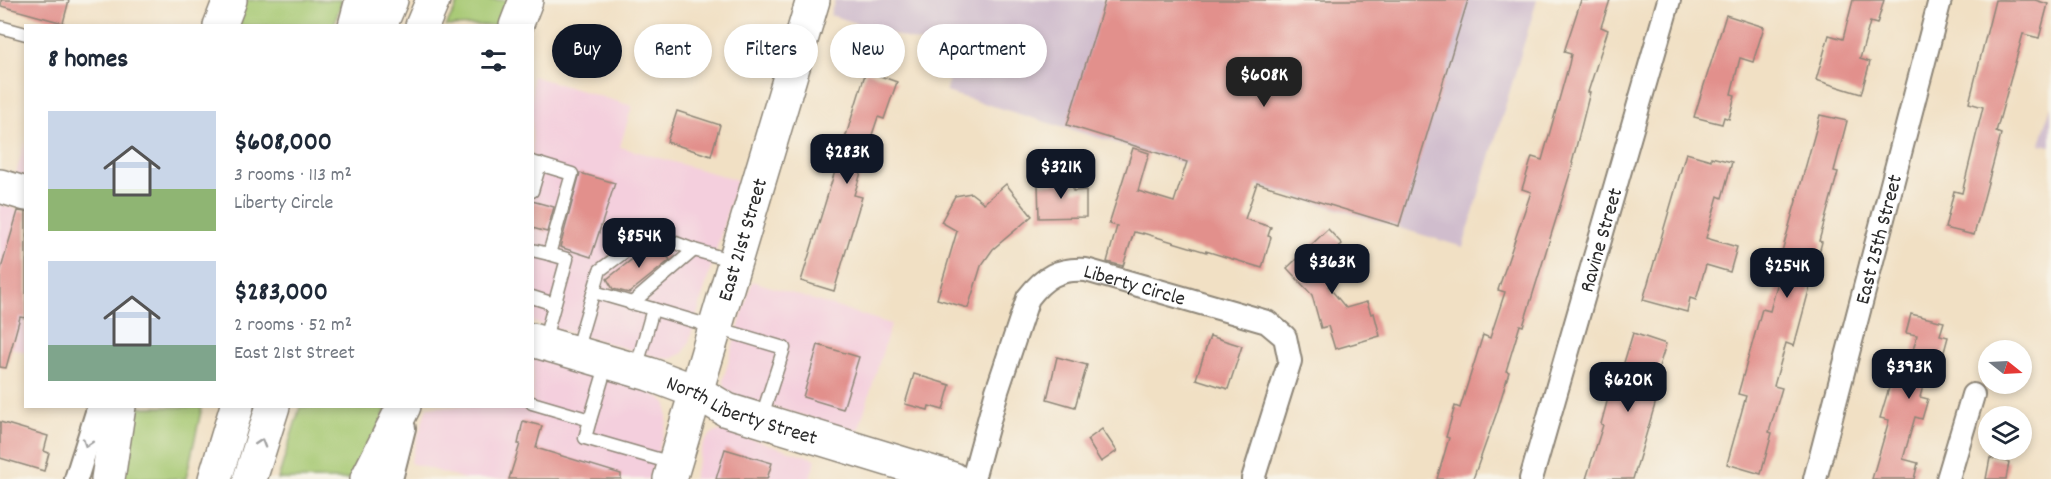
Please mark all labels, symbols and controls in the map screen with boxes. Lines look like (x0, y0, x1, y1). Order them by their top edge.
chip: Buy (552, 24, 622, 78)
chip: Rent (634, 24, 712, 78)
chip: Filters (724, 24, 818, 78)
chip: New (830, 24, 905, 78)
chip: Apartment (917, 24, 1047, 78)
text: 8 homes (48, 42, 128, 79)
icon: filters (477, 44, 510, 77)
pin: $608K (1222, 57, 1306, 108)
text: $608K (1240, 62, 1288, 90)
text: $608,000 (234, 125, 332, 162)
pin: $283K (805, 134, 889, 185)
icon: home (96, 135, 168, 207)
text: $283K (824, 139, 870, 167)
pin: $321K (1019, 149, 1103, 200)
text: $321K (1040, 154, 1082, 182)
text: 3 rooms · 113 m² (234, 162, 352, 190)
street label: East 25th Street (1849, 171, 1912, 308)
street label: East 21st Street (712, 175, 777, 305)
street label: Ravine Street (1574, 185, 1632, 296)
text: Liberty Circle (234, 190, 333, 218)
pin: $854K (597, 218, 681, 269)
text: $854K (617, 223, 661, 251)
pin: $363K (1290, 244, 1374, 295)
pin: $254K (1745, 248, 1829, 299)
text: $363K (1309, 249, 1355, 277)
text: $254K (1764, 253, 1810, 281)
street label: Liberty Circle (1080, 258, 1188, 316)
text: $283,000 (234, 275, 328, 312)
icon: home (96, 285, 168, 357)
text: 2 rooms · 52 m² (234, 312, 352, 340)
text: East 21st Street (234, 340, 355, 368)
north arrow (1978, 340, 2032, 394)
map controls (1978, 340, 2032, 460)
pin: $393K (1867, 349, 1951, 400)
text: $393K (1886, 354, 1932, 382)
pin: $620K (1586, 362, 1670, 413)
text: $620K (1604, 367, 1652, 395)
street label: North Liberty Street (661, 370, 821, 455)
button: layers (1978, 406, 2032, 460)
one-way arrow (82, 437, 95, 448)
one-way arrow (254, 438, 266, 449)

